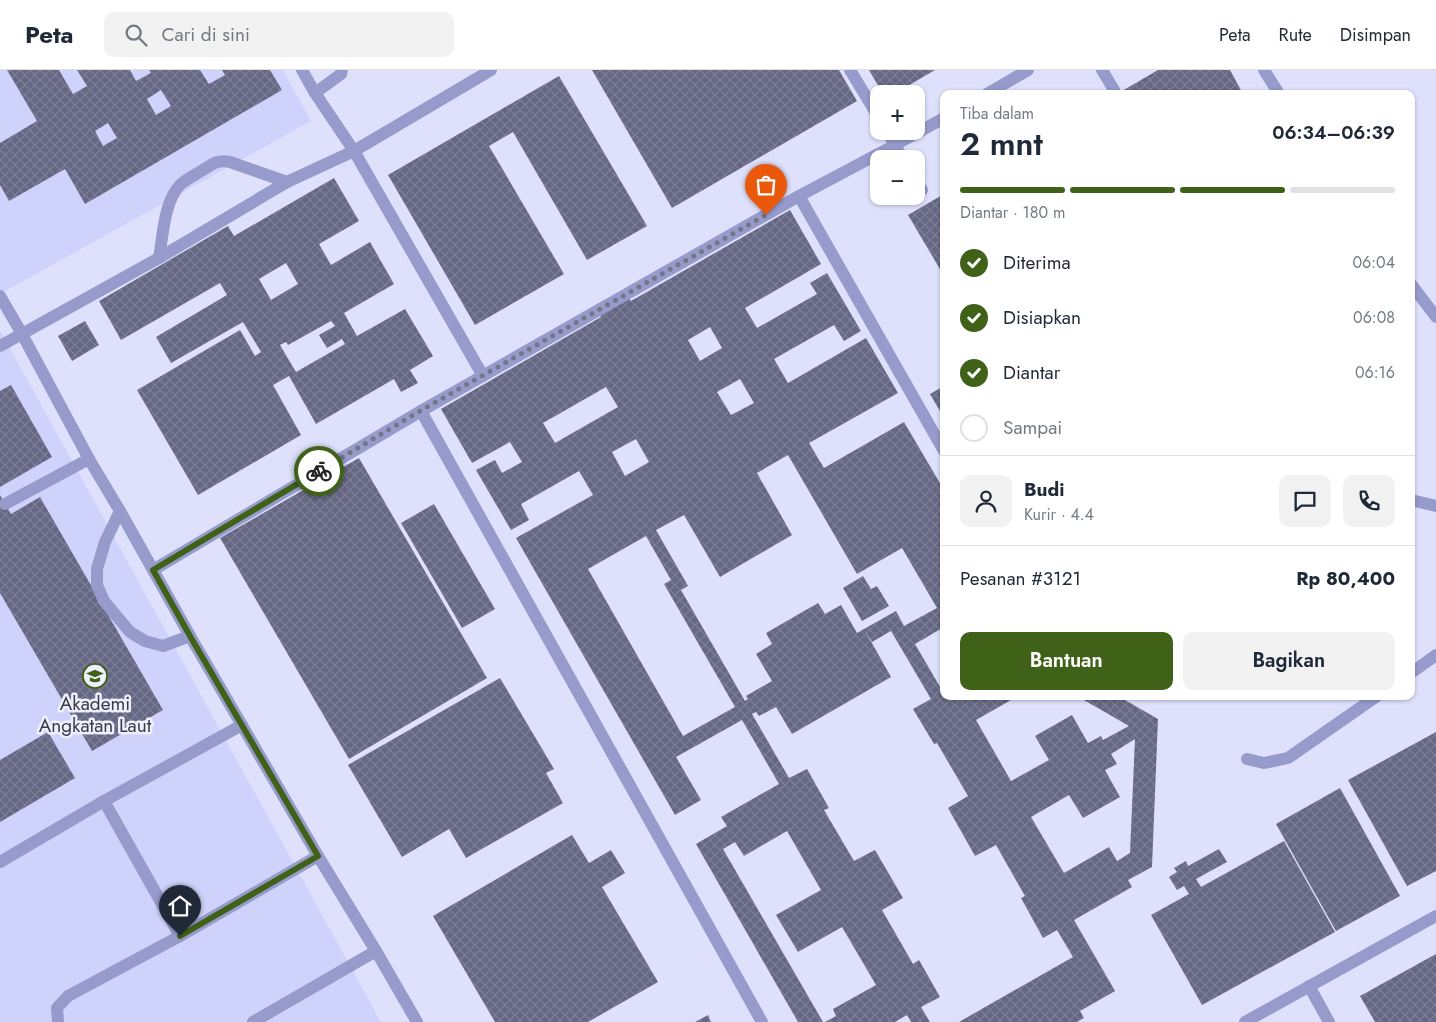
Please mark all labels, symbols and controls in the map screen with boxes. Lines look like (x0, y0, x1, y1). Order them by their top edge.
search box (104, 12, 454, 57)
text: Peta (25, 17, 74, 52)
icon: search (122, 21, 150, 49)
text: Cari di sini (162, 21, 250, 48)
text: Peta (1219, 22, 1251, 48)
text: Rute (1279, 22, 1312, 48)
text: Disimpan (1340, 22, 1411, 48)
map controls (870, 85, 925, 205)
button: + (870, 85, 925, 140)
text: Tiba dalam (960, 102, 1034, 125)
text: 06:34–06:39 (1272, 119, 1395, 146)
text: 2 mnt (960, 121, 1043, 167)
button: − (870, 150, 925, 205)
pin (745, 164, 787, 215)
icon: bag (752, 171, 780, 199)
text: Diantar · 180 m (960, 201, 1065, 224)
icon: check (960, 249, 988, 277)
text: Diterima (1003, 249, 1071, 276)
text: 06:04 (1352, 251, 1395, 274)
icon: check (960, 304, 988, 332)
text: Disiapkan (1003, 304, 1081, 331)
text: 06:08 (1353, 306, 1395, 329)
icon: check (960, 359, 988, 387)
text: Diantar (1003, 359, 1060, 386)
text: 06:16 (1355, 361, 1395, 384)
text: Sampai (1003, 414, 1062, 441)
courier (294, 446, 344, 496)
icon: bike (305, 457, 333, 485)
button: person (960, 475, 1012, 527)
button: chat (1279, 475, 1331, 527)
button: phone (1343, 475, 1395, 527)
text: Budi (1024, 476, 1065, 503)
text: Kurir · 4.4 (1024, 503, 1094, 526)
text: Pesanan #3121 (960, 565, 1081, 592)
text: Rp 80,400 (1296, 565, 1395, 592)
button: Bantuan (960, 632, 1173, 690)
button: Bagikan (1183, 632, 1395, 690)
school or university icon: Akademi Angkatan Laut (82, 663, 108, 689)
place label: Akademi Angkatan Laut (39, 690, 152, 739)
pin (159, 885, 201, 936)
icon: home (166, 892, 194, 920)

